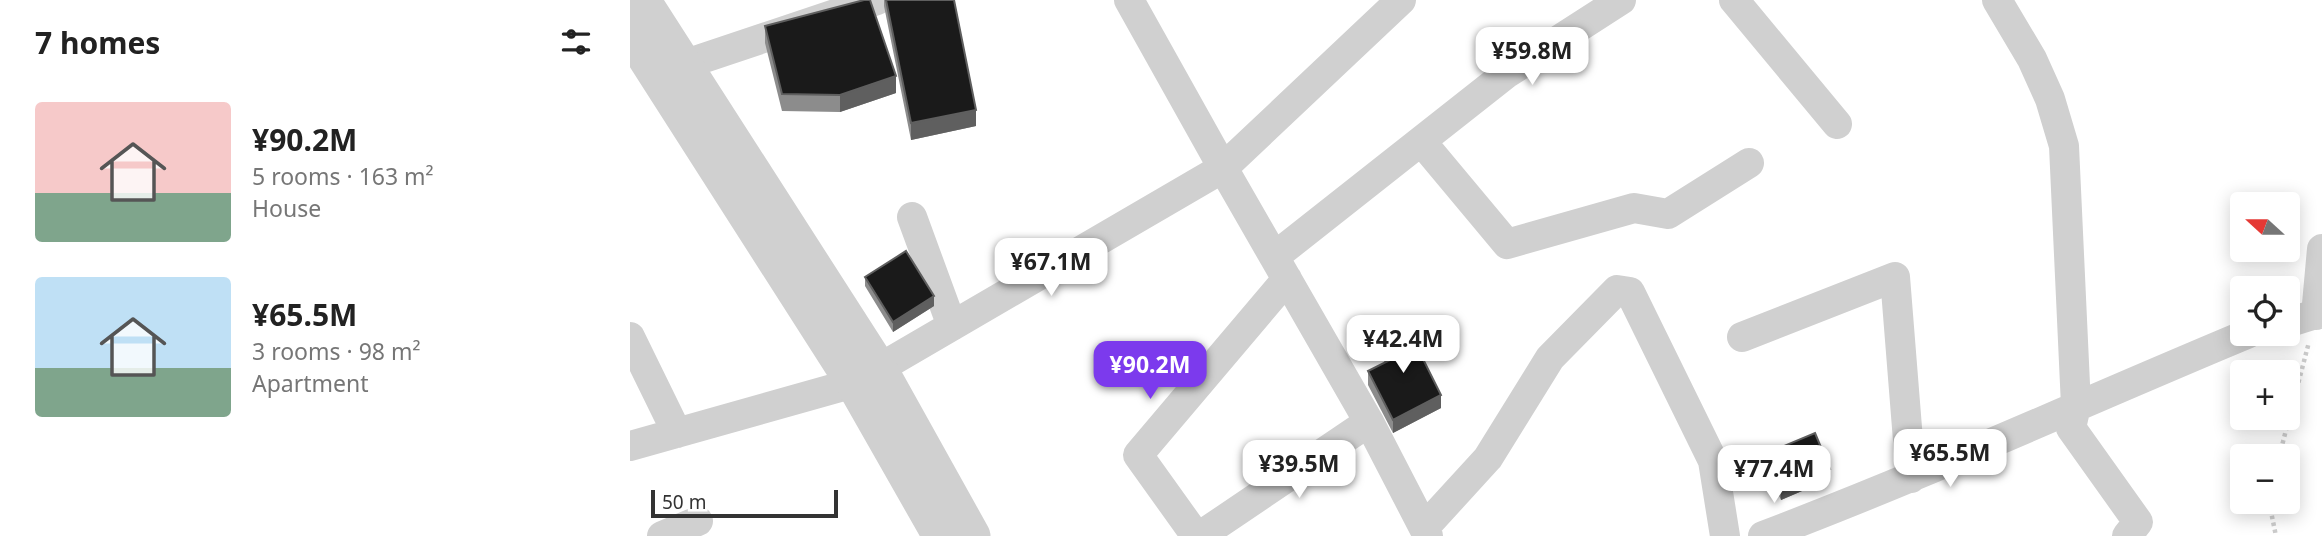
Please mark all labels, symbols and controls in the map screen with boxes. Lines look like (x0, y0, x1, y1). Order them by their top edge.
text: 7 homes (35, 22, 160, 63)
icon: filters (557, 23, 595, 61)
pin: ¥59.8M (1475, 28, 1589, 87)
text: ¥59.8M (1492, 34, 1572, 66)
text: ¥90.2M (252, 119, 357, 160)
icon: home (91, 130, 175, 214)
text: 5 rooms · 163 m² (252, 160, 434, 192)
text: House (252, 192, 321, 224)
north arrow (2230, 192, 2300, 262)
map controls (2230, 192, 2300, 514)
pin: ¥67.1M (994, 238, 1108, 298)
text: ¥67.1M (1011, 245, 1091, 277)
button: locate (2230, 276, 2300, 346)
text: ¥65.5M (252, 294, 357, 335)
icon: home (91, 305, 175, 389)
pin: ¥42.4M (1346, 316, 1460, 375)
text: ¥42.4M (1363, 322, 1443, 354)
text: 3 rooms · 98 m² (252, 335, 421, 367)
pin: ¥90.2M (1093, 342, 1207, 401)
text: ¥90.2M (1110, 348, 1190, 380)
button: + (2230, 360, 2300, 430)
text: Apartment (252, 367, 369, 399)
pin: ¥65.5M (1893, 430, 2007, 489)
text: ¥65.5M (1910, 436, 1990, 468)
pin: ¥39.5M (1242, 440, 1356, 500)
button: − (2230, 444, 2300, 514)
pin: ¥77.4M (1717, 446, 1831, 505)
text: ¥39.5M (1259, 447, 1339, 479)
text: ¥77.4M (1734, 452, 1814, 484)
scale bar (651, 487, 838, 519)
text: 50 m (662, 489, 706, 515)

